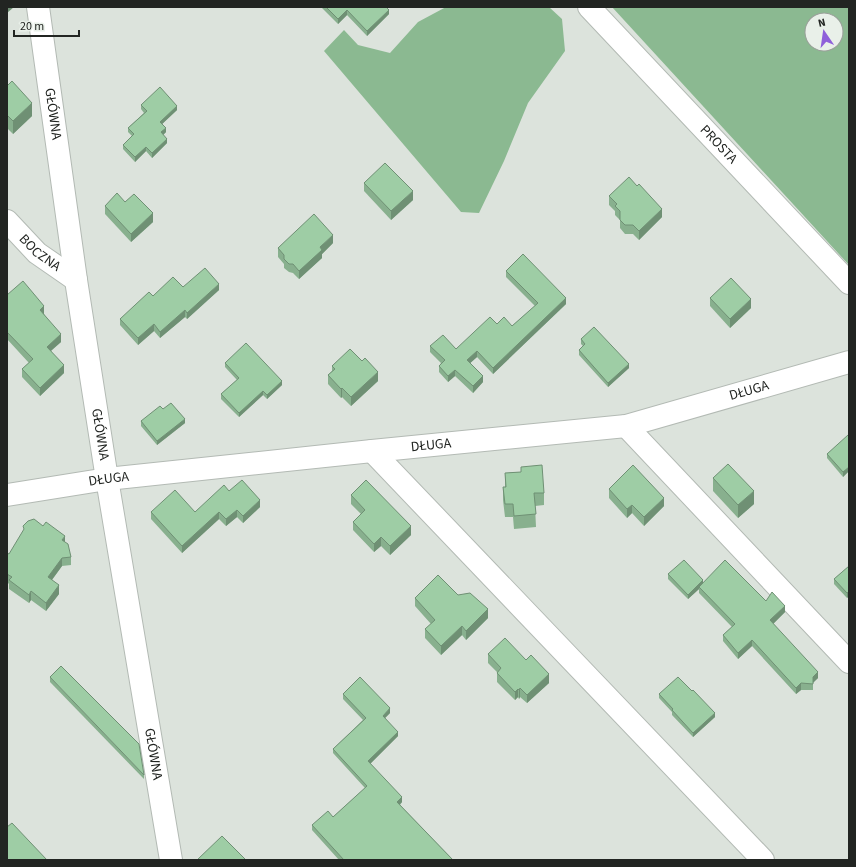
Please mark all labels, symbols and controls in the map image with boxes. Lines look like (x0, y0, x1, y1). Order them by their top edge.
scale bar (14, 12, 79, 38)
north arrow (804, 12, 844, 52)
text: N (817, 15, 827, 31)
text: 20 m (20, 18, 44, 35)
street label: GŁÓWNA (39, 87, 66, 142)
street label: PROSTA (695, 121, 742, 169)
street label: BOCZNA (14, 230, 65, 277)
street label: DŁUGA (727, 375, 772, 406)
street label: GŁÓWNA (86, 407, 114, 462)
street label: DŁUGA (410, 433, 452, 457)
street label: DŁUGA (87, 467, 130, 492)
street label: GŁÓWNA (139, 727, 167, 782)

